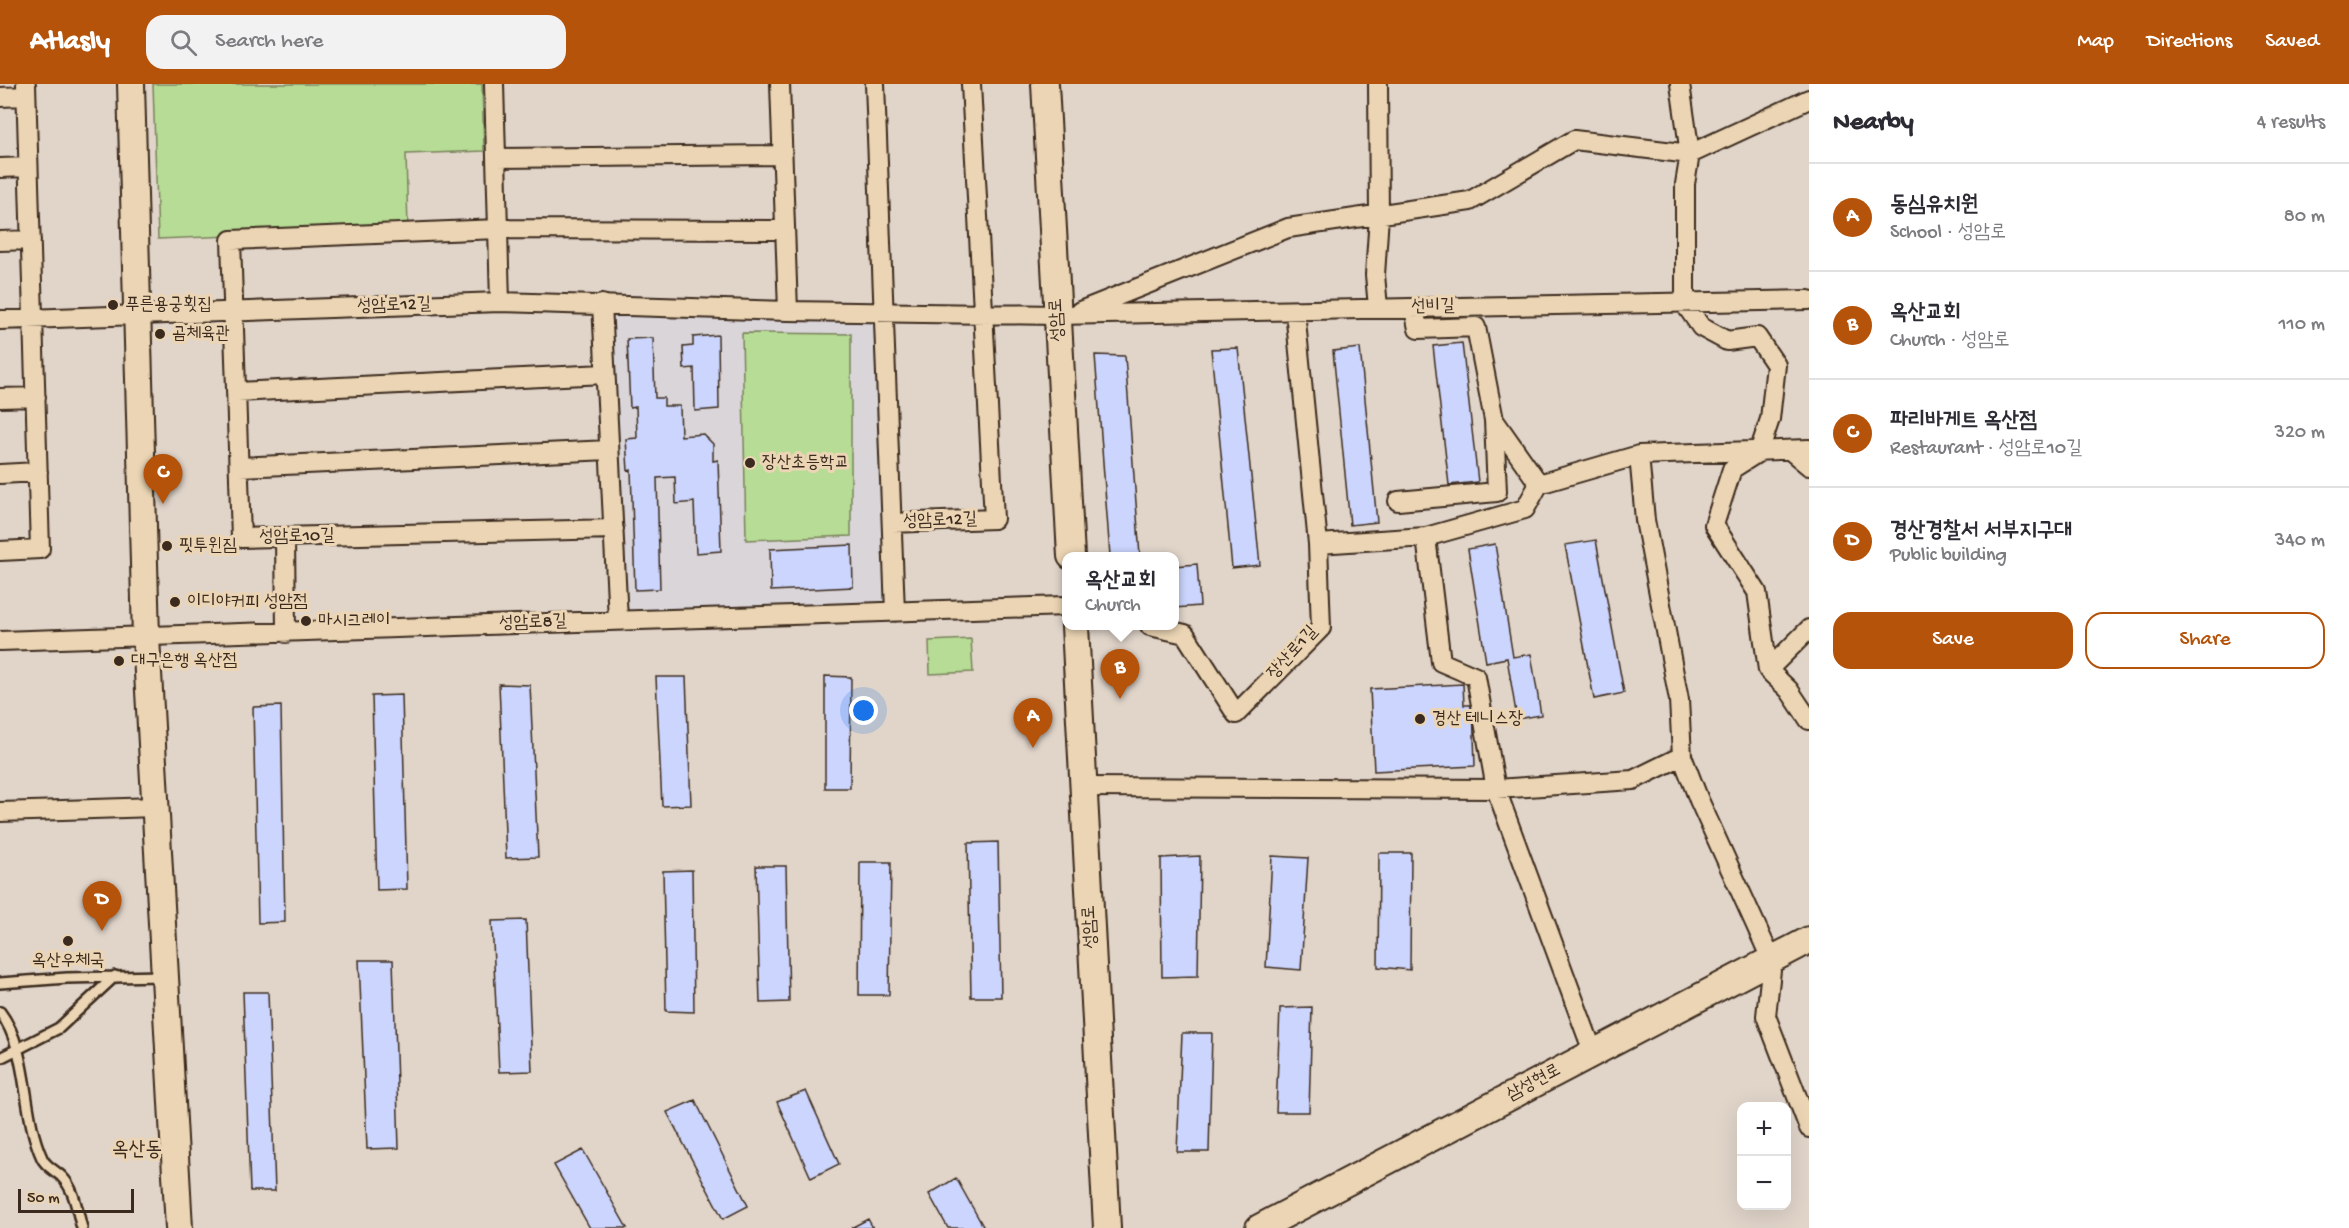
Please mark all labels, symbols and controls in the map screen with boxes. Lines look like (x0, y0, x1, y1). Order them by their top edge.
search box (146, 15, 566, 69)
text: Atlasly (30, 26, 110, 59)
icon: search (167, 26, 200, 59)
text: Search here (215, 29, 323, 55)
text: Map (2077, 30, 2114, 55)
text: Directions (2147, 30, 2232, 55)
text: Saved (2265, 30, 2319, 55)
text: Nearby (1833, 108, 1914, 139)
text: 4 results (2257, 112, 2325, 135)
text: 동심유치원 (1890, 193, 1979, 219)
text: A (1847, 206, 1858, 229)
text: 80 m (2284, 206, 2325, 229)
text: School · 성암로 (1890, 222, 2006, 245)
place label: 푸른용궁횟집 (125, 294, 212, 316)
street label: 성암로12길 (357, 294, 432, 318)
street label: 선비길 (1411, 296, 1455, 318)
marker: 푸른용궁횟집 (106, 298, 120, 312)
street label: 성암로 (1046, 298, 1070, 342)
text: 옥산교회 (1890, 301, 1961, 327)
text: B (1847, 314, 1858, 337)
text: 110 m (2279, 314, 2325, 337)
place label: 곰체육관 (172, 324, 230, 345)
marker: 곰체육관 (153, 327, 167, 341)
text: Church · 성암로 (1890, 330, 2010, 353)
text: 파리바게트 옥산점 (1890, 409, 2037, 435)
text: C (1847, 422, 1858, 445)
text: 320 m (2275, 422, 2325, 445)
text: Restaurant · 성암로10길 (1890, 438, 2082, 461)
place label: 장산초등학교 (762, 453, 849, 474)
pin: C (144, 454, 182, 504)
marker: 장산초등학교 (743, 456, 757, 470)
street label: 성암로12길 (903, 509, 978, 533)
text: 경산경찰서 서부지구대 (1890, 519, 2072, 545)
street label: 성암로10길 (259, 526, 335, 548)
text: D (1846, 530, 1859, 553)
text: 340 m (2275, 530, 2325, 553)
place label: 핏투윈짐 (179, 536, 237, 557)
marker: 핏투윈짐 (160, 539, 174, 553)
text: Public building (1890, 545, 2007, 568)
popup (1062, 552, 1179, 630)
text: 옥산교회 (1085, 569, 1156, 595)
place label: 이디야커피 성암점 (187, 592, 308, 613)
marker: 이디야커피 성암점 (168, 595, 182, 609)
text: Church (1085, 595, 1141, 618)
place label: 마시그레이 (318, 611, 390, 632)
street label: 성암로8길 (499, 611, 568, 635)
button: Save (1833, 612, 2073, 669)
button: Share (2085, 612, 2325, 669)
marker: 마시그레이 (299, 614, 313, 628)
street label: 장산로1길 (1263, 621, 1323, 684)
pin: B (1100, 650, 1140, 699)
place label: 대구은행 옥산점 (131, 651, 237, 672)
marker: 대구은행 옥산점 (112, 654, 126, 668)
your location (849, 696, 878, 725)
pin: A (1014, 698, 1052, 748)
place label: 경산 테니스장 (1432, 709, 1523, 730)
marker: 경산 테니스장 (1413, 712, 1427, 726)
pin: D (82, 882, 122, 931)
street label: 성암로 (1079, 905, 1103, 949)
marker: 옥산우체국 (61, 934, 75, 948)
place label: 옥산우체국 (32, 951, 104, 972)
street label: 삼성현로 (1503, 1060, 1565, 1106)
map controls (1737, 1102, 1791, 1210)
button: + (1737, 1102, 1791, 1156)
district label: 옥산동 (112, 1139, 162, 1164)
button: − (1737, 1156, 1791, 1210)
scale bar (18, 1186, 134, 1214)
text: 50 m (27, 1190, 60, 1209)

